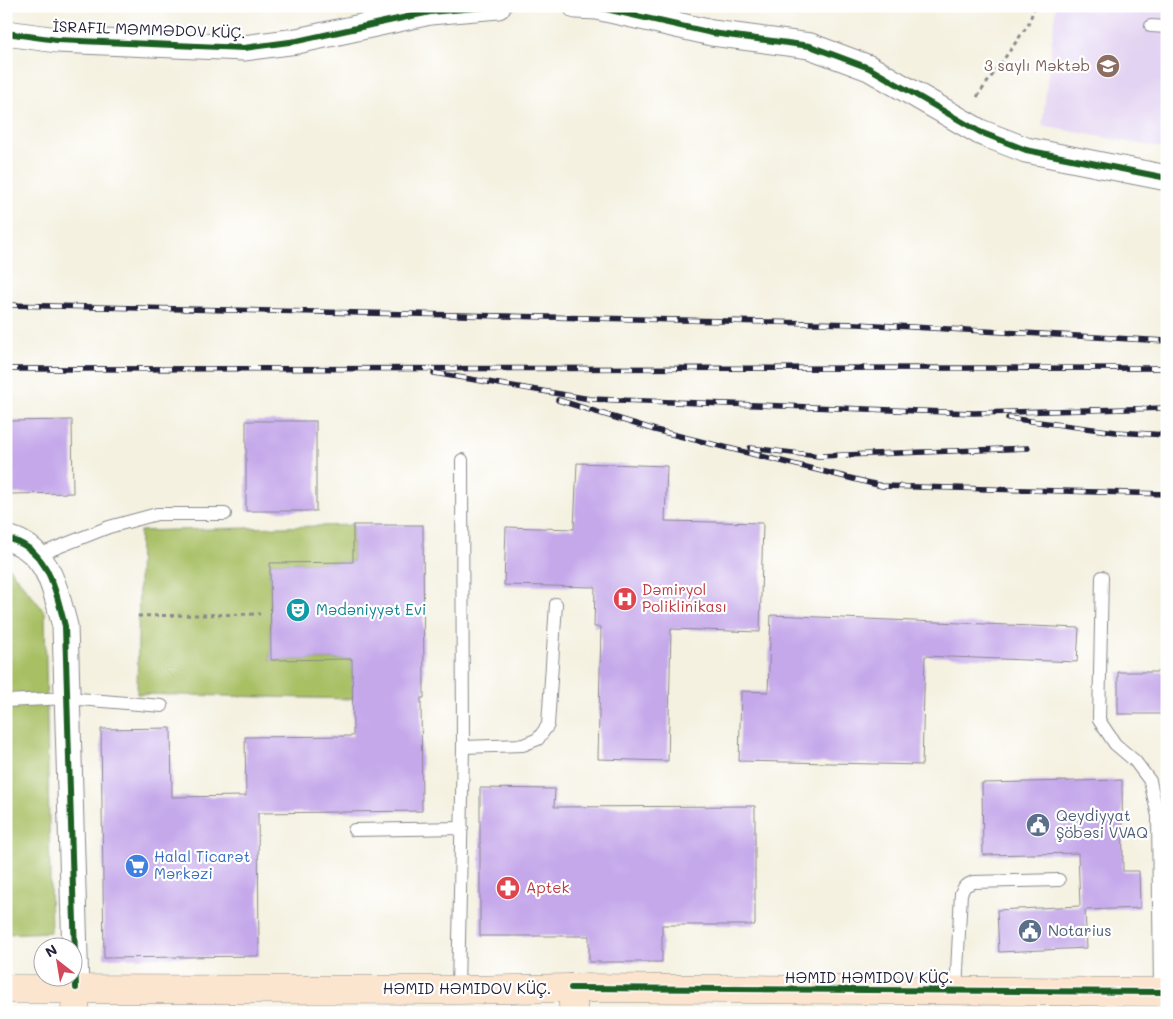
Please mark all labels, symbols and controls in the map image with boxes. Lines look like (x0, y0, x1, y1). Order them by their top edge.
street label: İSRAFIL MƏMMƏDOV KÜÇ. (52, 16, 246, 42)
school or university icon: 3 saylı Məktəb (1095, 53, 1121, 79)
place label: 3 saylı Məktəb (984, 55, 1090, 75)
place label: Dəmiryol Poliklinikası (642, 579, 727, 616)
hospital icon: Dəmiryol Poliklinikası (612, 586, 638, 612)
theatre icon: Mədəniyyət Evi (285, 597, 311, 623)
place label: Mədəniyyət Evi (316, 599, 426, 619)
place label: Qeydiyyat Şöbəsi VVAQ (1056, 805, 1148, 842)
public building icon: Qeydiyyat Şöbəsi VVAQ (1025, 812, 1051, 838)
place label: Halal Ticarət Mərkəzi (154, 846, 250, 883)
supermarket icon: Halal Ticarət Mərkəzi (124, 853, 150, 879)
pharmacy icon: Aptek (495, 875, 521, 901)
place label: Aptek (526, 877, 570, 897)
public building icon: Notarius (1017, 918, 1043, 944)
place label: Notarius (1048, 920, 1112, 940)
north arrow (32, 936, 82, 986)
text: N (42, 940, 61, 961)
street label: HƏMID HƏMIDOV KÜÇ. (785, 967, 953, 987)
street label: HƏMID HƏMIDOV KÜÇ. (383, 978, 551, 998)

